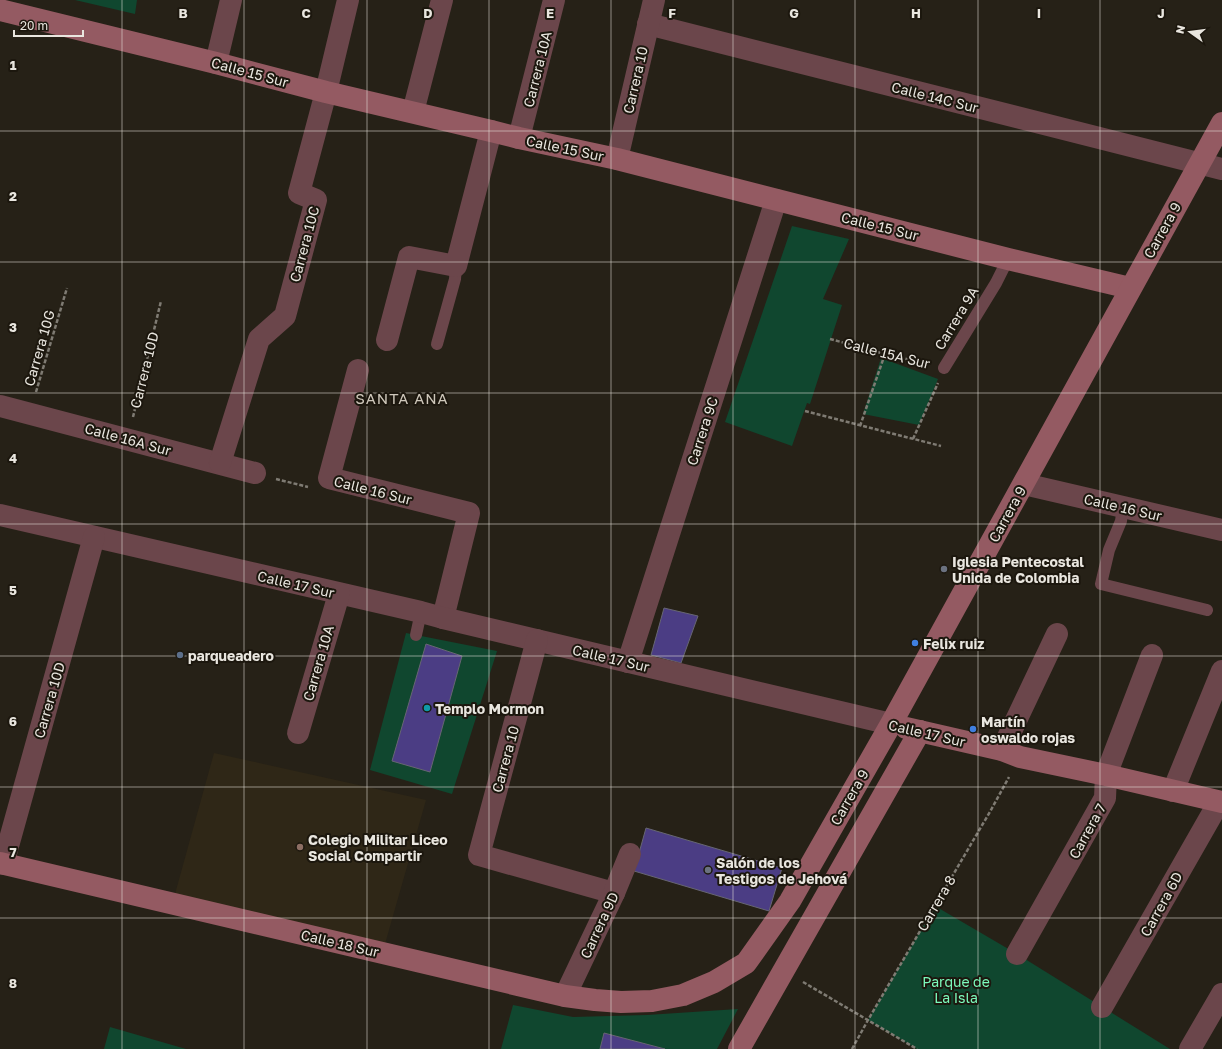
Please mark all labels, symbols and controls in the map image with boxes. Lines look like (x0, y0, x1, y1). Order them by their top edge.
text: B (178, 5, 188, 21)
text: C (301, 5, 311, 21)
text: D (423, 5, 433, 21)
text: E (546, 5, 554, 21)
text: F (668, 5, 676, 21)
text: G (789, 5, 799, 21)
text: H (911, 5, 921, 21)
text: I (1037, 5, 1041, 21)
text: J (1157, 5, 1165, 21)
scale bar (14, 12, 83, 38)
north arrow (1170, 12, 1210, 52)
text: 20 m (20, 18, 48, 33)
text: N (1172, 24, 1187, 35)
street label: Carrera 10A (519, 29, 555, 109)
street label: Carrera 10 (619, 45, 651, 115)
street label: Calle 15 Sur (210, 54, 291, 91)
text: 1 (10, 57, 17, 73)
street label: Calle 14C Sur (890, 78, 981, 116)
street label: Calle 15 Sur (525, 131, 606, 165)
text: 2 (9, 188, 17, 204)
street label: Carrera 9 (1140, 199, 1184, 261)
street label: Carrera 10C (286, 204, 322, 284)
street label: Calle 15 Sur (840, 208, 921, 244)
street label: Carrera 9A (930, 283, 982, 353)
street label: Carrera 10G (20, 308, 58, 388)
text: 3 (9, 319, 17, 335)
street label: Carrera 10D (126, 330, 162, 410)
street label: Calle 15A Sur (842, 334, 933, 372)
district label: SANTA ANA (355, 389, 449, 407)
street label: Carrera 9C (683, 395, 721, 467)
street label: Calle 16A Sur (83, 419, 174, 459)
text: 4 (9, 450, 17, 466)
street label: Calle 16 Sur (332, 472, 414, 508)
street label: Carrera 9 (985, 483, 1029, 545)
street label: Calle 16 Sur (1082, 490, 1164, 524)
place label: Iglesia Pentecostal Unida de Colombia (952, 553, 1084, 586)
marker: Iglesia Pentecostal Unida de Colombia (939, 564, 949, 574)
street label: Calle 17 Sur (256, 567, 337, 601)
text: 5 (9, 582, 17, 598)
street label: Carrera 10A (299, 623, 337, 703)
place label: Felix ruiz (923, 635, 984, 652)
marker: Felix ruiz (910, 638, 920, 648)
street label: Calle 17 Sur (571, 641, 652, 675)
place label: parqueadero (188, 647, 274, 664)
marker: parqueadero (175, 650, 185, 660)
street label: Carrera 10D (30, 660, 68, 740)
place label: Templo Mormon (435, 700, 544, 717)
marker: Templo Mormon (422, 703, 432, 713)
text: 6 (9, 713, 17, 729)
place label: Martín oswaldo rojas (981, 713, 1075, 746)
street label: Calle 17 Sur (887, 716, 968, 750)
street label: Carrera 10 (488, 724, 522, 794)
marker: Martín oswaldo rojas (968, 724, 978, 734)
street label: Carrera 9 (826, 766, 872, 828)
street label: Carrera 7 (1065, 800, 1109, 862)
place label: Colegio Militar Liceo Social Compartir (308, 831, 448, 864)
marker: Colegio Militar Liceo Social Compartir (295, 842, 305, 852)
text: 7 (9, 844, 17, 860)
place label: Salón de los Testigos de Jehová (716, 854, 847, 887)
marker: Salón de los Testigos de Jehová (703, 865, 713, 875)
street label: Carrera 6D (1136, 869, 1186, 939)
street label: Carrera 8 (913, 872, 959, 934)
street label: Carrera 9D (576, 889, 622, 961)
street label: Calle 18 Sur (299, 926, 381, 960)
park label: Parque de La Isla (922, 973, 990, 1006)
text: 8 (9, 975, 17, 991)

